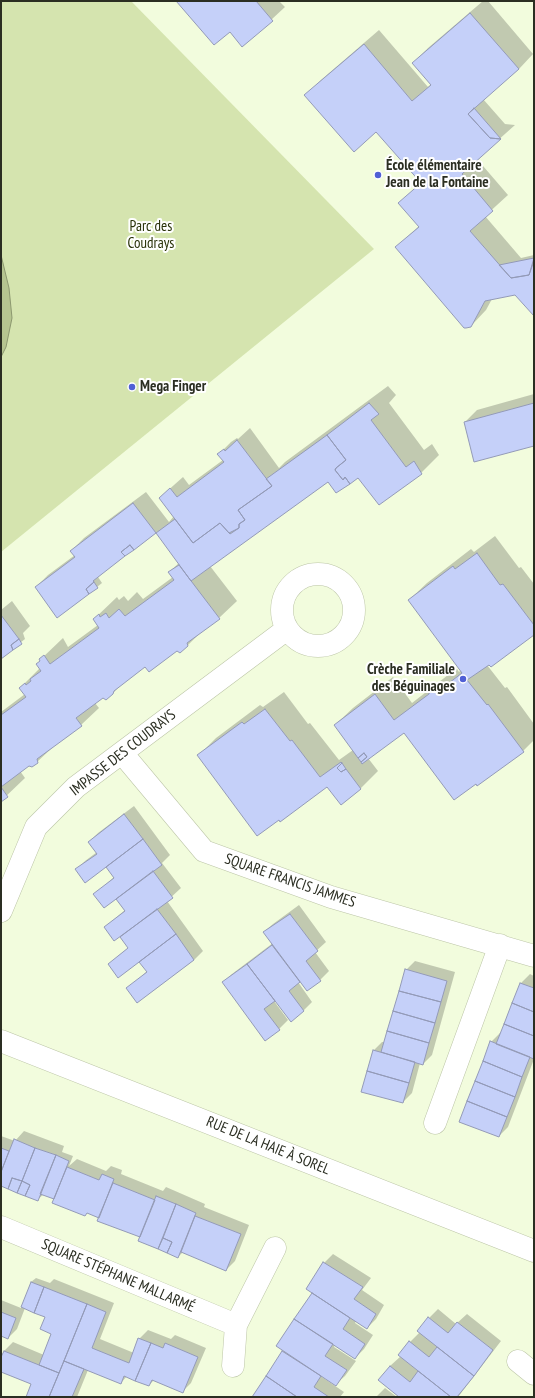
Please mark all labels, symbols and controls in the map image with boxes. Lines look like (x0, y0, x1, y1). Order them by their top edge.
place label: École élémentaire Jean de la Fontaine (386, 157, 489, 192)
marker: École élémentaire Jean de la Fontaine (373, 170, 383, 180)
park label: Parc des Coudrays (128, 218, 174, 253)
place label: Mega Finger (140, 378, 206, 396)
marker: Mega Finger (127, 382, 137, 392)
place label: Crèche Familiale des Béguinages (367, 661, 455, 696)
marker: Crèche Familiale des Béguinages (458, 674, 468, 684)
street label: IMPASSE DES COUDRAYS (67, 706, 179, 800)
street label: SQUARE FRANCIS JAMMES (222, 850, 358, 912)
street label: RUE DE LA HAIE À SOREL (204, 1113, 332, 1179)
street label: SQUARE STÉPHANE MALLARMÉ (39, 1235, 197, 1317)

